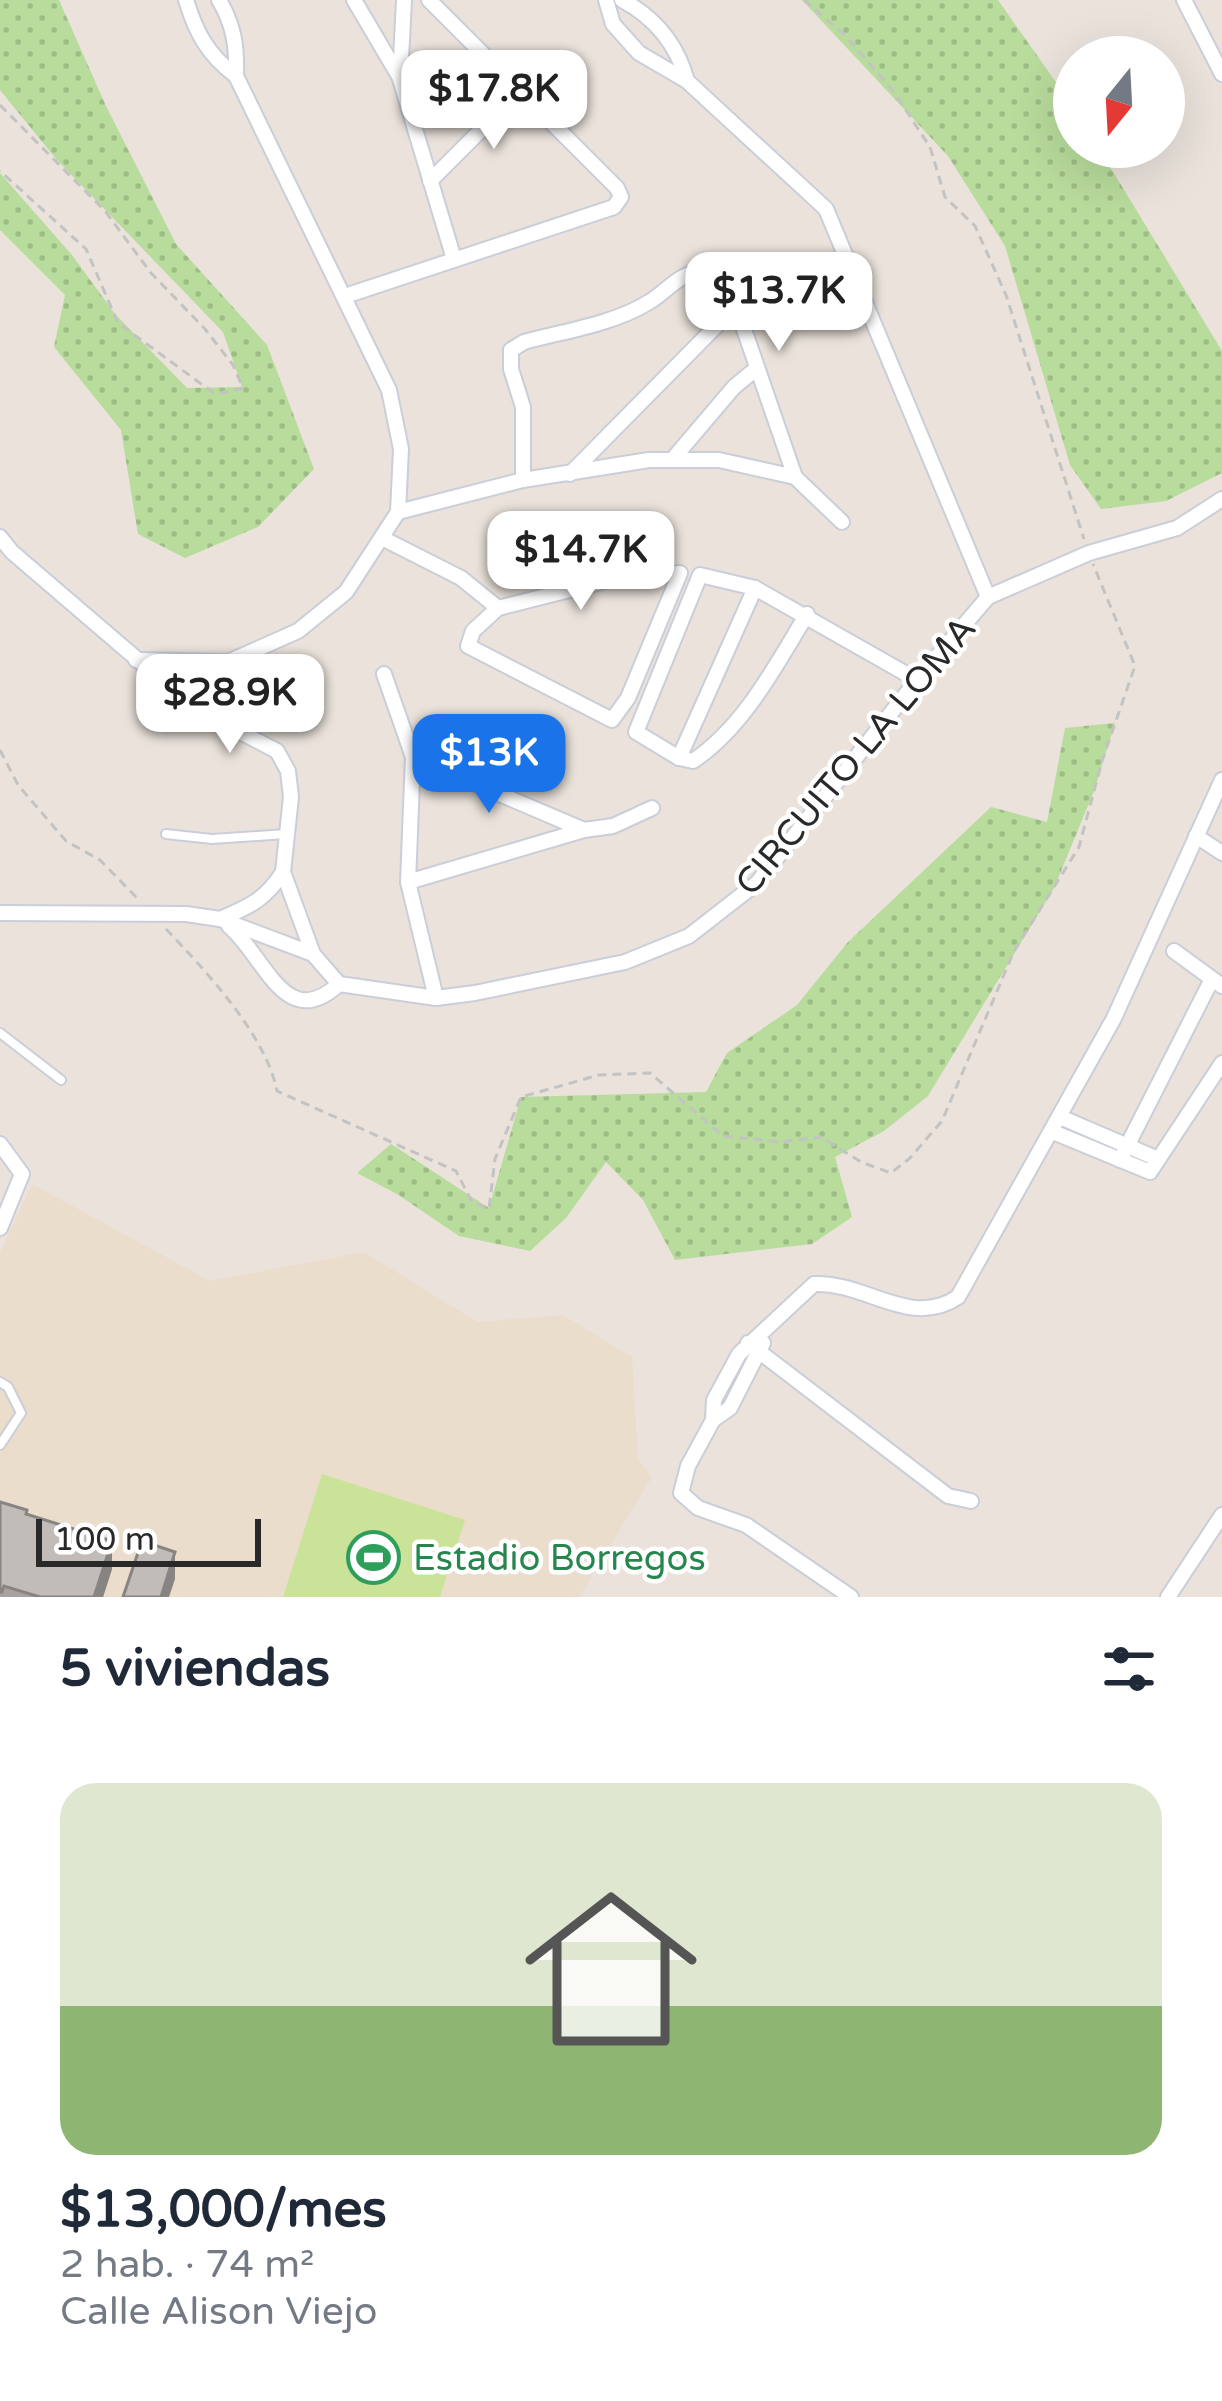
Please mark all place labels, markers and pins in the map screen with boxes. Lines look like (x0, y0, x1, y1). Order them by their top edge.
pin: $17.8K (396, 50, 592, 152)
pin: $13.7K (681, 252, 877, 354)
pin: $14.7K (483, 511, 679, 613)
pin: $28.9K (132, 654, 328, 756)
pin: $13K (418, 714, 560, 816)
sports icon: Estadio Borregos (346, 1530, 402, 1586)
place label: Estadio Borregos (413, 1537, 706, 1580)

